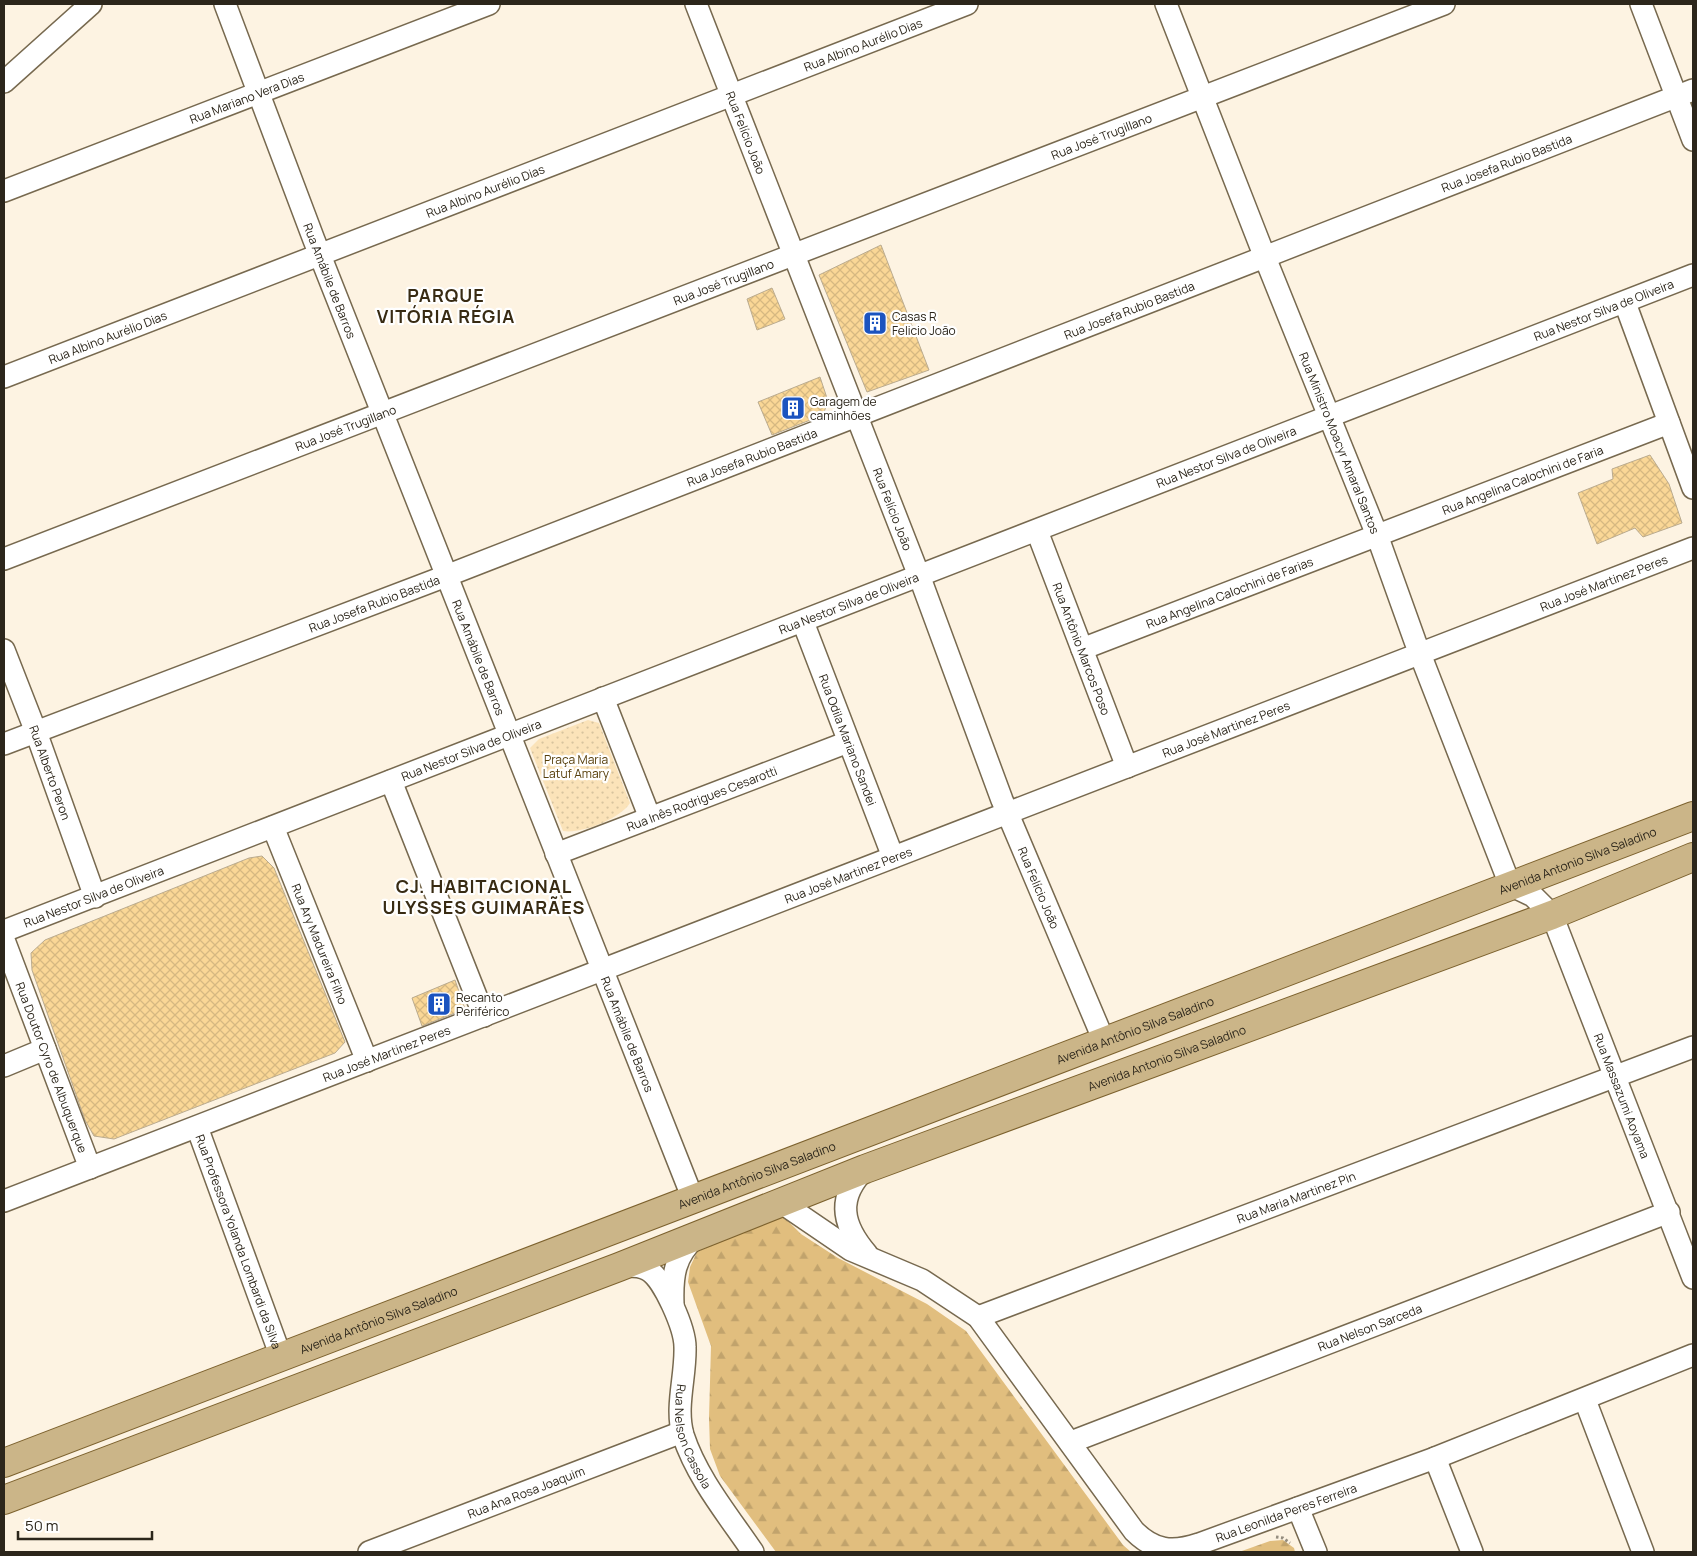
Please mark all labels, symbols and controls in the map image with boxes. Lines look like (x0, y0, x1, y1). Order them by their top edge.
street label: Rua Albino Aurélio Dias (801, 14, 925, 75)
street label: Rua Mariano Vera Dias (187, 68, 306, 127)
street label: Rua Felício João (722, 89, 770, 176)
street label: Rua José Trugillano (1049, 109, 1154, 163)
street label: Rua Josefa Rubio Bastida (1439, 130, 1574, 196)
street label: Rua Albino Aurélio Dias (423, 160, 547, 221)
street label: Rua Amábile de Barros (300, 220, 361, 341)
street label: Rua José Trugillano (671, 255, 776, 309)
street label: Rua Nestor Silva de Oliveira (1531, 275, 1676, 345)
street label: Rua Josefa Rubio Bastida (1061, 277, 1197, 343)
district label: PARQUE VITÓRIA RÉGIA (377, 283, 515, 328)
street label: Rua Albino Aurélio Dias (46, 306, 169, 368)
place label: Casas R Felicio João (892, 308, 956, 339)
building icon: Casas R Felicio João (862, 310, 888, 336)
street label: Rua Ministro Moacyr Amaral Santos (1296, 349, 1384, 536)
place label: Garagem de caminhões (810, 393, 877, 424)
building icon: Garagem de caminhões (780, 395, 806, 421)
street label: Rua José Trugillano (293, 400, 398, 454)
street label: Rua Nestor Silva de Oliveira (1154, 421, 1299, 491)
street label: Rua Josefa Rubio Bastida (684, 424, 820, 490)
street label: Rua Angelina Calochini de Faria (1439, 441, 1606, 518)
street label: Rua Felício João (869, 465, 917, 553)
street label: Rua José Martinez Peres (1537, 550, 1670, 615)
street label: Rua Angelina Calochini de Farias (1143, 552, 1315, 632)
street label: Rua Nestor Silva de Oliveira (776, 568, 921, 638)
street label: Rua Josefa Rubio Bastida (306, 571, 442, 636)
street label: Rua Antônio Marcos Poso (1049, 580, 1115, 717)
street label: Rua Amábile de Barros (448, 597, 509, 718)
street label: Rua Odila Mariano Sandei (815, 671, 881, 808)
street label: Rua José Martinez Peres (1160, 696, 1292, 761)
street label: Rua Nestor Silva de Oliveira (399, 715, 544, 784)
street label: Rua Alberto Peron (26, 723, 75, 822)
park label: Praça Maria Latuf Amary (543, 751, 610, 782)
street label: Rua Inês Rodrigues Cesarotti (624, 762, 779, 835)
street label: Avenida Antonio Silva Saladino (1496, 822, 1659, 898)
street label: Rua José Martinez Peres (782, 842, 914, 907)
street label: Rua Felício João (1014, 844, 1064, 931)
street label: Rua Nestor Silva de Oliveira (21, 861, 166, 931)
district label: CJ. HABITACIONAL ULYSSES GUIMARÃES (383, 874, 585, 919)
street label: Rua Ary Madureira Filho (288, 881, 352, 1007)
street label: Rua Amábile de Barros (597, 974, 658, 1094)
street label: Rua Doutor Cyro de Albuquerque (12, 979, 92, 1155)
place label: Recanto Periférico (456, 989, 509, 1020)
building icon: Recanto Periférico (426, 991, 452, 1017)
street label: Avenida Antônio Silva Saladino (1054, 992, 1216, 1068)
street label: Avenida Antonio Silva Saladino (1085, 1020, 1248, 1095)
street label: Rua José Martinez Peres (320, 1021, 453, 1086)
street label: Rua Massazumi Aoyama (1590, 1031, 1654, 1161)
street label: Rua Professora Yolanda Lombardi da Silva (192, 1132, 286, 1351)
street label: Avenida Antônio Silva Saladino (675, 1137, 838, 1213)
street label: Rua Maria Martinez Pin (1234, 1167, 1358, 1227)
street label: Avenida Antônio Silva Saladino (297, 1282, 460, 1357)
street label: Rua Nelson Sarceda (1315, 1299, 1424, 1355)
street label: Rua Nelson Cassola (672, 1383, 716, 1492)
street label: Rua Ana Rosa Joaquim (465, 1462, 587, 1522)
street label: Rua Leonilda Peres Ferreira (1213, 1479, 1359, 1546)
scale bar (18, 1508, 151, 1540)
text: 50 m (25, 1515, 59, 1536)

